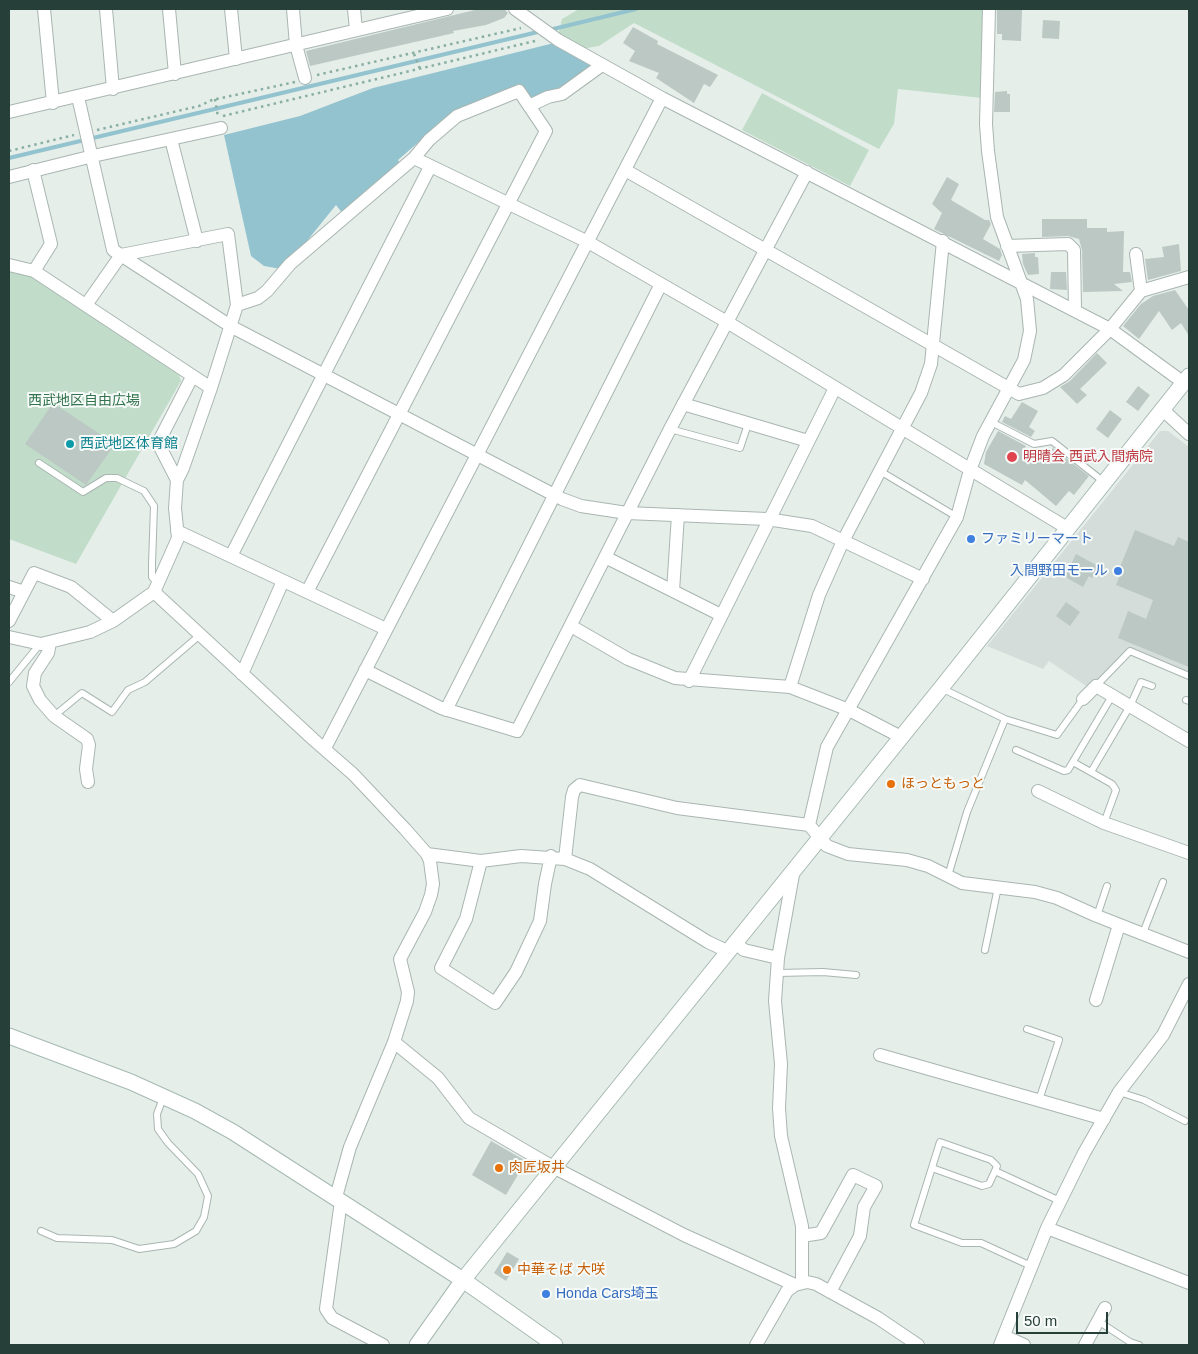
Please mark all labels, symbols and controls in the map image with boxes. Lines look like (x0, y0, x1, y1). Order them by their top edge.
park label: 西武地区自由広場 (28, 393, 140, 409)
place label: 西武地区体育館 (80, 436, 178, 452)
marker: 西武地区体育館 (64, 438, 76, 450)
place label: 明晴会 西武入間病院 (1023, 449, 1153, 465)
marker: 明晴会 西武入間病院 (1005, 450, 1019, 464)
place label: ファミリーマート (981, 531, 1093, 547)
marker: ファミリーマート (965, 533, 977, 545)
place label: 入間野田モール (1010, 563, 1108, 579)
marker: 入間野田モール (1112, 565, 1124, 577)
place label: ほっともっと (901, 776, 985, 792)
marker: ほっともっと (885, 778, 897, 790)
place label: 肉匠坂井 (509, 1160, 565, 1176)
marker: 肉匠坂井 (493, 1162, 505, 1174)
place label: 中華そば 大咲 (517, 1262, 605, 1278)
marker: 中華そば 大咲 (501, 1264, 513, 1276)
place label: Honda Cars埼玉 (556, 1286, 659, 1302)
marker: Honda Cars埼玉 (540, 1288, 552, 1300)
scale bar (1018, 1302, 1110, 1334)
text: 50 m (1024, 1312, 1057, 1329)

